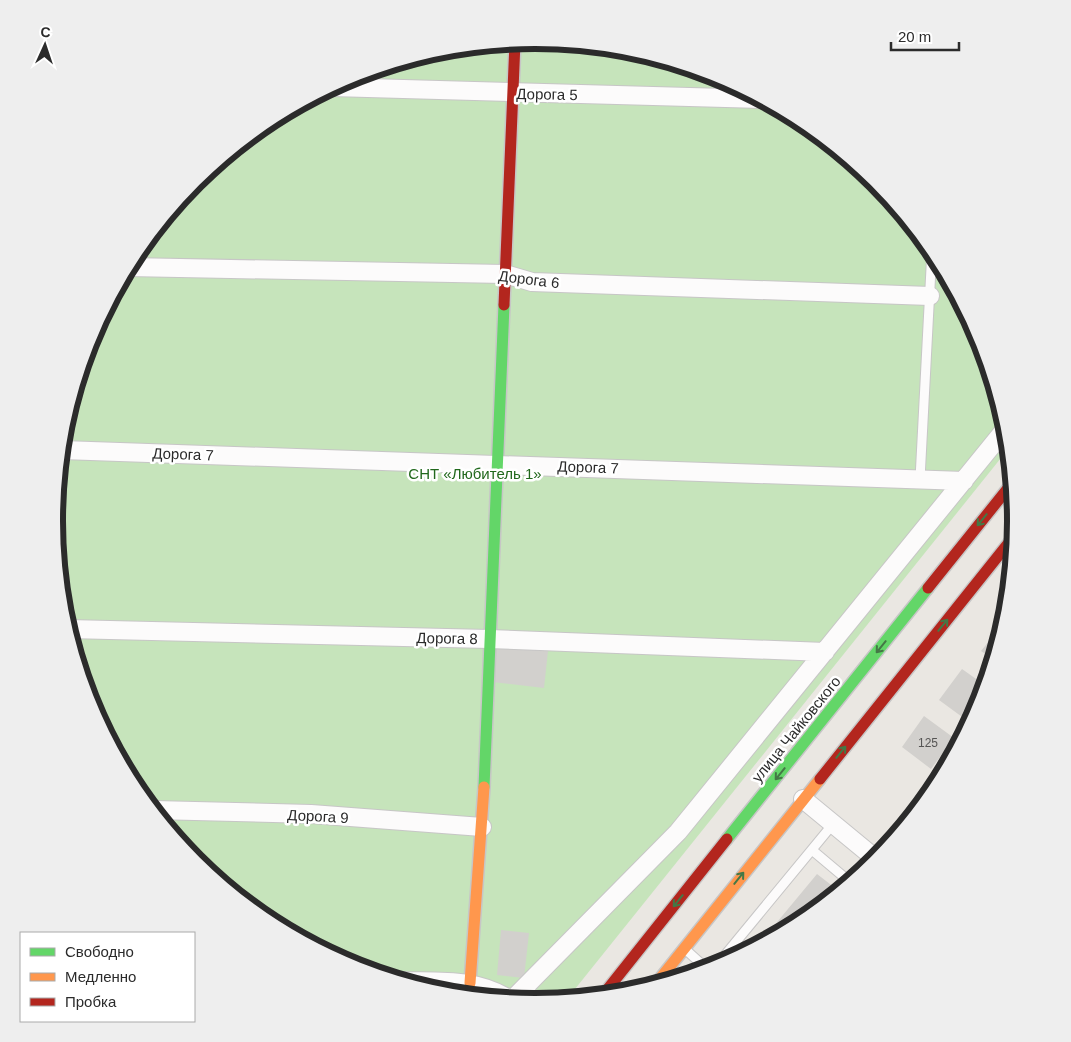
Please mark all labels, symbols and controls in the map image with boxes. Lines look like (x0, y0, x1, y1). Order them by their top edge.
north arrow (20, 20, 70, 70)
scale bar (891, 20, 958, 52)
text: С (40, 24, 51, 40)
text: 20 m (898, 28, 931, 45)
street label: Дорога 5 (516, 85, 578, 103)
street label: Дорога 6 (498, 267, 560, 291)
street label: Дорога 7 (152, 444, 214, 464)
street label: Дорога 7 (557, 457, 619, 477)
park label: СНТ «Любитель 1» (408, 465, 542, 482)
one-way arrow (977, 513, 988, 526)
one-way arrow (937, 619, 948, 632)
street label: Дорога 8 (416, 629, 478, 647)
one-way arrow (875, 640, 886, 653)
street label: улица Чайковского (748, 673, 844, 785)
house number: 125 (918, 736, 938, 750)
one-way arrow (835, 745, 846, 758)
one-way arrow (774, 767, 785, 780)
street label: Дорога 9 (287, 806, 349, 826)
one-way arrow (734, 872, 745, 885)
one-way arrow (673, 894, 684, 907)
legend (20, 932, 195, 1022)
text: Свободно (65, 943, 134, 960)
text: Медленно (65, 968, 136, 985)
text: Пробка (65, 993, 117, 1010)

